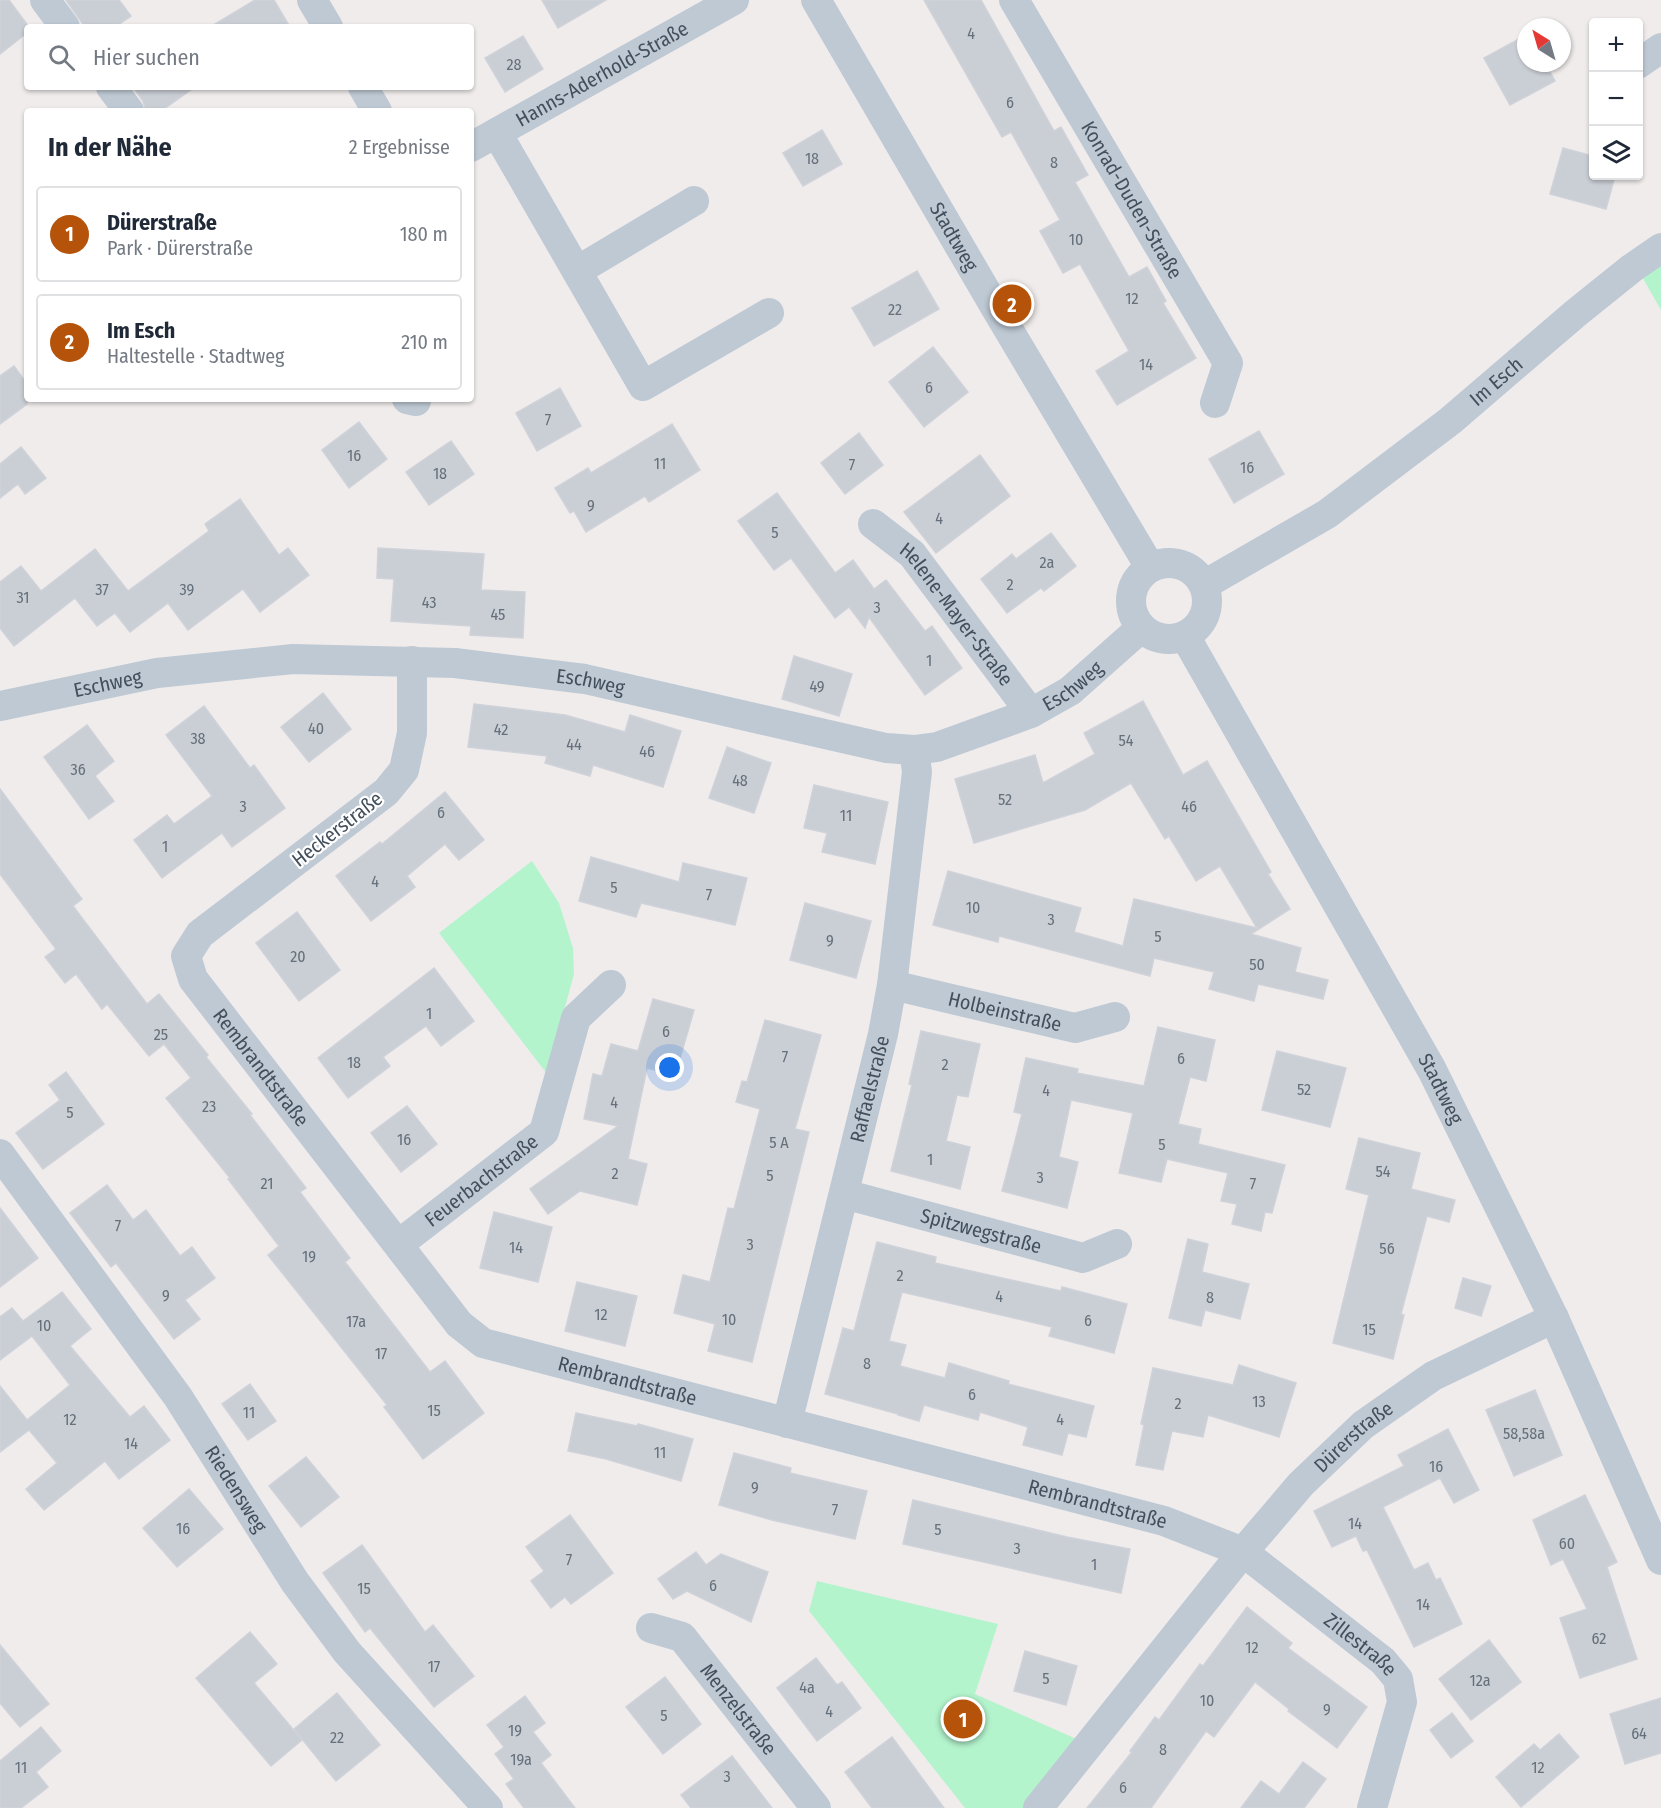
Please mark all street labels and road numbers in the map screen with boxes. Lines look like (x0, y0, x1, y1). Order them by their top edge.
street label: Hanns-Aderhold-Straße (512, 16, 692, 132)
street label: Konrad-Duden-Straße (1076, 117, 1188, 283)
street label: Stadtweg (925, 198, 984, 276)
street label: Im Esch (1465, 352, 1528, 411)
street label: Helene-Mayer-Straße (895, 537, 1018, 691)
street label: Eschweg (1038, 655, 1108, 716)
street label: Eschweg (71, 664, 145, 702)
street label: Eschweg (555, 664, 628, 700)
street label: Heckerstraße (287, 786, 387, 872)
street label: Holbeinstraße (946, 987, 1064, 1036)
street label: Rembrandtstraße (208, 1004, 314, 1131)
street label: Raffaelstraße (845, 1033, 894, 1145)
street label: Stadtweg (1413, 1049, 1469, 1128)
street label: Feuerbachstraße (420, 1129, 543, 1232)
street label: Spitzwegstraße (918, 1203, 1044, 1258)
street label: Rembrandtstraße (556, 1351, 699, 1410)
street label: Dürerstraße (1309, 1396, 1397, 1477)
street label: Riedensweg (200, 1441, 273, 1537)
street label: Rembrandtstraße (1026, 1474, 1170, 1533)
street label: Zillestraße (1319, 1608, 1402, 1681)
street label: Menzelstraße (695, 1659, 782, 1760)

